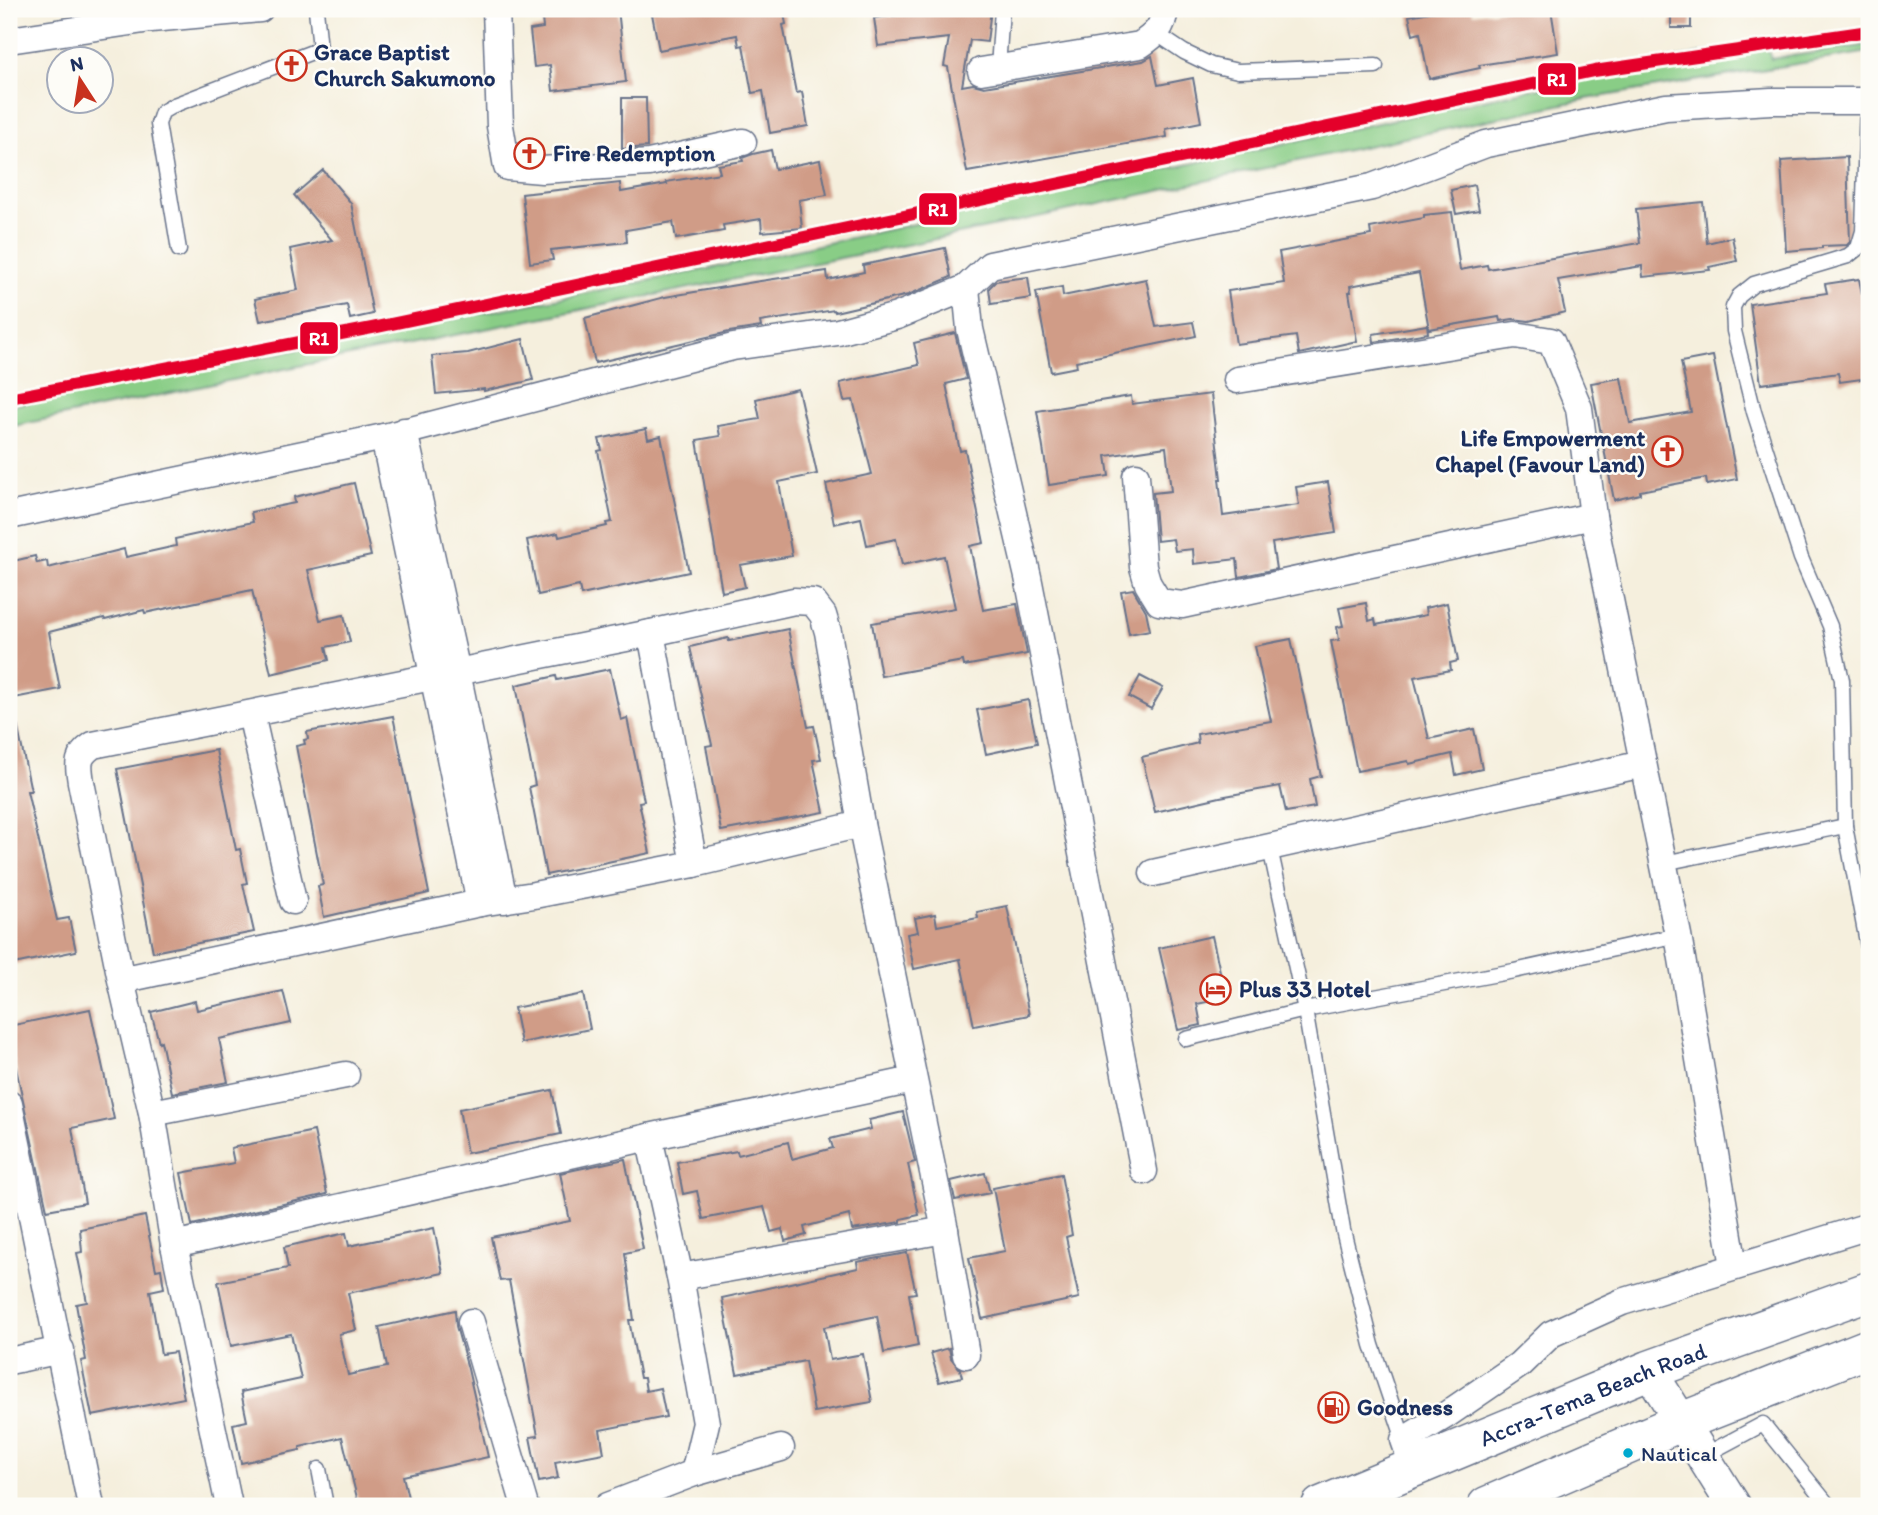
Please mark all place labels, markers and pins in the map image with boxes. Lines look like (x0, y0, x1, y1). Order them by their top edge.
place label: Grace Baptist Church Sakumono (314, 38, 496, 92)
church icon: Grace Baptist Church Sakumono (274, 48, 308, 82)
church icon: Fire Redemption (513, 136, 547, 170)
place label: Fire Redemption (553, 139, 716, 167)
place label: Life Empowerment Chapel (Favour Land) (1435, 424, 1645, 478)
church icon: Life Empowerment Chapel (Favour Land) (1651, 434, 1685, 468)
hotel icon: Plus 33 Hotel (1199, 972, 1233, 1006)
place label: Plus 33 Hotel (1239, 975, 1371, 1003)
fuel station icon: Goodness (1317, 1390, 1351, 1424)
place label: Goodness (1357, 1393, 1453, 1421)
place label: Nautical (1641, 1441, 1717, 1466)
marker: Nautical (1621, 1446, 1635, 1460)

